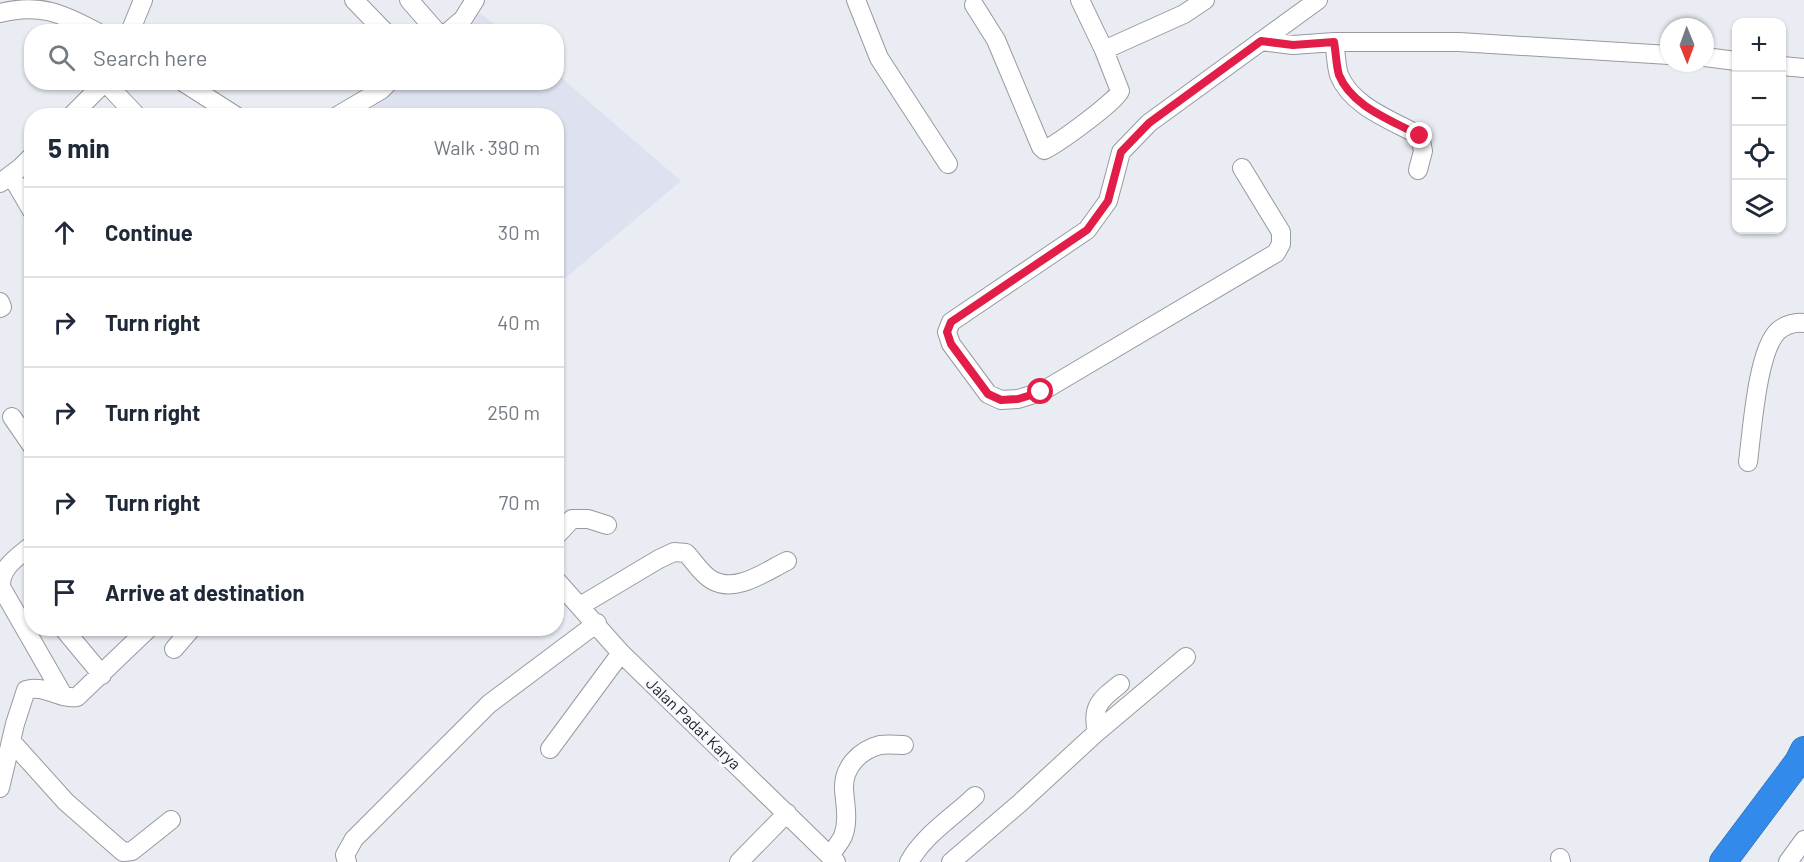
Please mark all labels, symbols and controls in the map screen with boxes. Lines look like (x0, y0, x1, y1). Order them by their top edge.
north arrow (1660, 18, 1714, 72)
map controls (1732, 18, 1786, 234)
button: + (1732, 18, 1786, 72)
search box (24, 24, 564, 90)
icon: search (45, 41, 78, 74)
text: Search here (93, 44, 207, 70)
button: − (1732, 72, 1786, 126)
route end (1406, 122, 1432, 148)
button: locate (1732, 126, 1786, 180)
text: 5 min (48, 132, 110, 163)
text: Walk · 390 m (434, 135, 540, 159)
button: layers (1732, 180, 1786, 234)
icon: ahead (48, 216, 81, 249)
text: Continue (105, 219, 193, 245)
text: 30 m (498, 220, 540, 244)
icon: right (48, 306, 81, 339)
text: Turn right (105, 309, 200, 335)
text: 40 m (497, 310, 540, 334)
route start (1027, 378, 1053, 404)
icon: right (48, 396, 81, 429)
text: Turn right (105, 399, 200, 425)
text: 250 m (487, 400, 540, 424)
icon: right (48, 486, 81, 519)
text: Turn right (105, 489, 200, 515)
text: 70 m (499, 490, 540, 514)
icon: arrive (48, 576, 81, 609)
text: Arrive at destination (105, 579, 304, 605)
street label: Jalan Padat Karya (643, 673, 745, 773)

